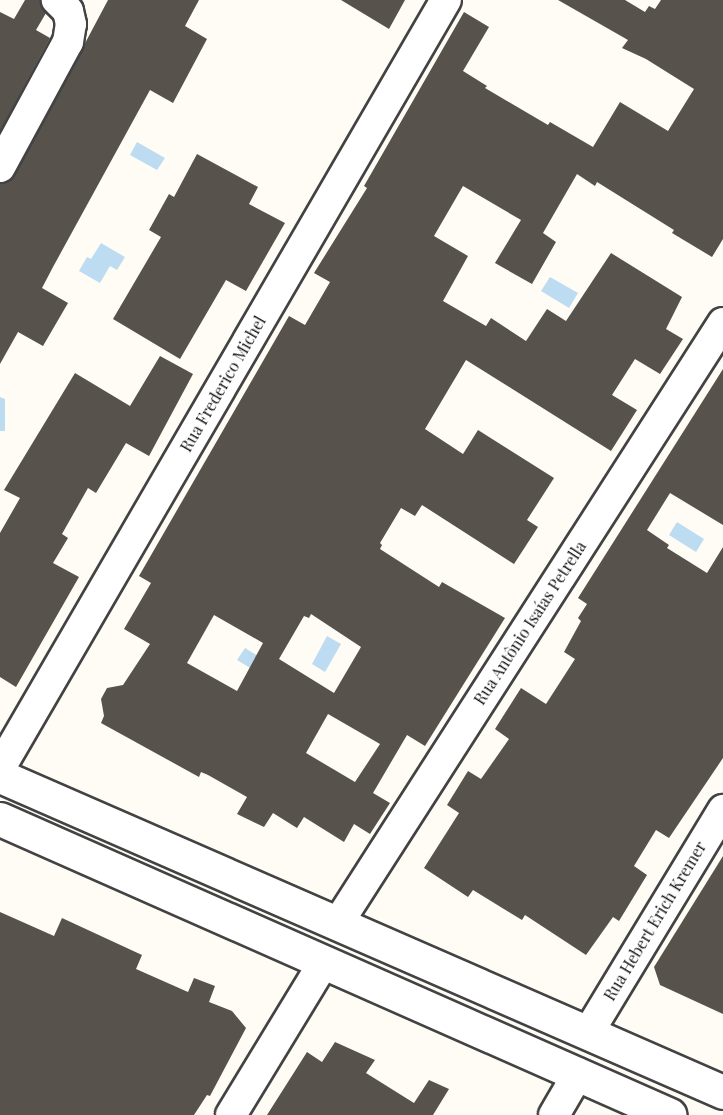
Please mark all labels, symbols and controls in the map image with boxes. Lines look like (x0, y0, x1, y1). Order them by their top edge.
street label: Rua Frederico Michel (176, 313, 270, 455)
street label: Rua Antônio Isaías Petrella (470, 537, 590, 709)
street label: Rua Hebert Erich Kremer (600, 838, 710, 1004)

